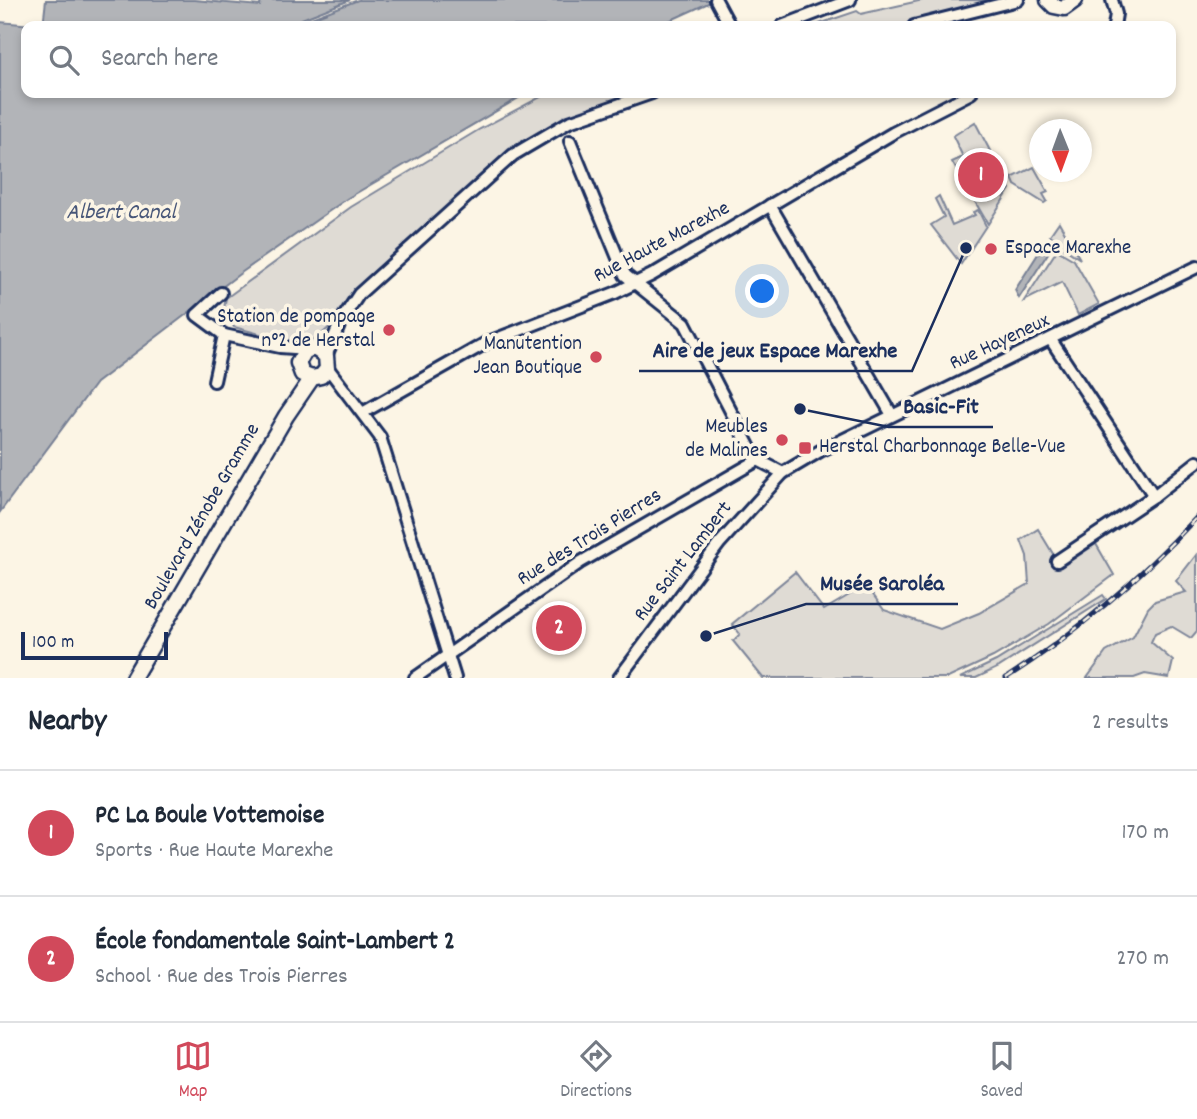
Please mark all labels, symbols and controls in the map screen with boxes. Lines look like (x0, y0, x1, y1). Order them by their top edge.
search box (21, 21, 1176, 98)
icon: search (45, 41, 83, 79)
text: Search here (101, 41, 219, 78)
north arrow (1029, 119, 1092, 182)
pin: 1 (958, 149, 1004, 201)
street label: Rue Haute Marexhe (588, 194, 736, 292)
water label: Albert Canal (66, 197, 177, 230)
place label: Espace Marexhe (1005, 234, 1131, 264)
marker: Espace Marexhe (983, 241, 999, 257)
your location (745, 274, 779, 308)
place label: Station de pompage n°2 de Herstal (217, 303, 375, 357)
street label: Rue Hayeneux (945, 307, 1055, 379)
marker: Station de pompage n°2 de Herstal (381, 322, 397, 338)
callout: Aire de jeux Espace Marexhe (639, 327, 912, 371)
place label: Manutention Jean Boutique (473, 330, 582, 384)
text: Aire de jeux Espace Marexhe (653, 336, 897, 369)
marker: Manutention Jean Boutique (588, 349, 604, 365)
callout: Basic-Fit (889, 383, 993, 427)
text: Basic-Fit (903, 392, 979, 425)
place label: Meubles de Malines (685, 413, 768, 467)
street label: Boulevard Zénobe Gramme (137, 418, 269, 616)
marker: Meubles de Malines (774, 432, 790, 448)
place label: Herstal Charbonnage Belle-Vue (819, 433, 1066, 463)
marker: Herstal Charbonnage Belle-Vue (797, 440, 813, 456)
street label: Rue des Trois Pierres (512, 481, 668, 595)
street label: Rue Saint Lambert (627, 495, 741, 628)
callout: Musée Saroléa (806, 560, 958, 604)
text: Musée Saroléa (820, 569, 945, 602)
pin: 2 (536, 602, 582, 654)
scale bar (21, 629, 168, 661)
text: 100 m (32, 630, 74, 657)
text: Nearby (28, 702, 106, 745)
text: 2 results (1092, 707, 1169, 740)
text: PC La Boule Vottemoise (95, 798, 324, 835)
text: 1 (48, 817, 54, 850)
text: 170 m (1122, 817, 1169, 850)
text: Sports · Rue Haute Marexhe (95, 835, 333, 868)
text: École fondamentale Saint-Lambert 2 (95, 924, 455, 961)
text: 2 (46, 943, 56, 976)
text: 270 m (1117, 943, 1169, 976)
text: School · Rue des Trois Pierres (95, 961, 348, 994)
tab: Map (174, 1037, 212, 1106)
tab: Directions (560, 1037, 632, 1106)
tab: Saved (980, 1037, 1023, 1106)

